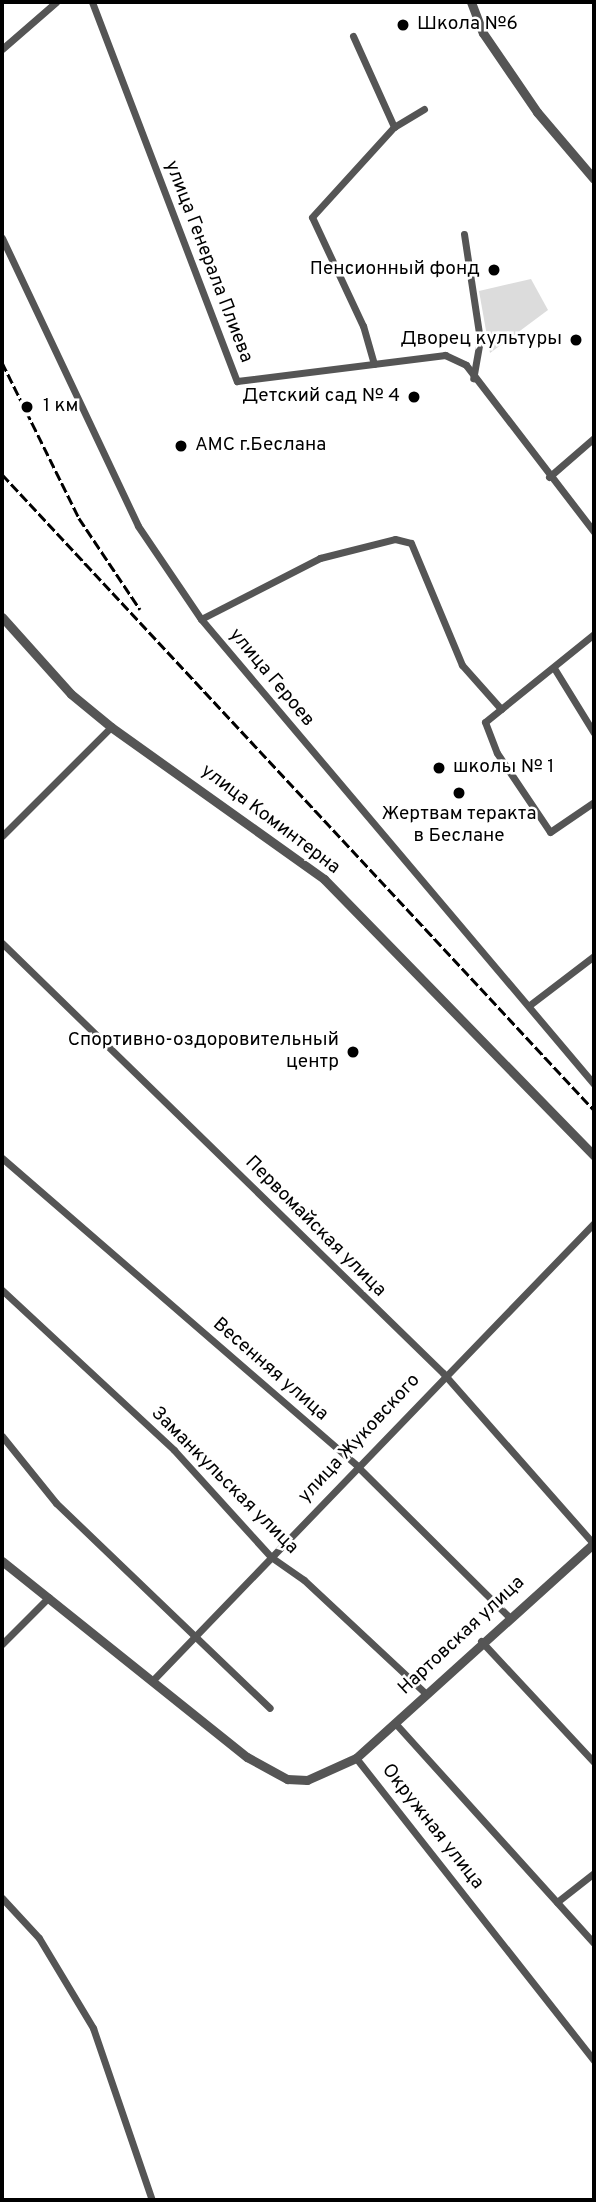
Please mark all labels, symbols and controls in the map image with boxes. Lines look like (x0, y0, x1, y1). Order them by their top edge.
place label: Школа №6 (417, 14, 518, 36)
marker: Школа №6 (395, 17, 411, 33)
street label: улица Генерала Плиева (159, 158, 257, 366)
place label: Пенсионный фонд (310, 259, 480, 281)
marker: Пенсионный фонд (486, 262, 502, 278)
place label: Дворец культуры (400, 329, 562, 351)
marker: Дворец культуры (568, 332, 584, 348)
place label: Детский сад № 4 (242, 386, 400, 408)
marker: Детский сад № 4 (406, 389, 422, 405)
place label: 1 км (43, 396, 78, 418)
marker: 1 км (17, 397, 37, 417)
place label: АМС г.Беслана (195, 435, 326, 457)
marker: АМС г.Беслана (173, 438, 189, 454)
street label: улица Героев (223, 624, 319, 732)
place label: школы № 1 (453, 757, 554, 779)
street label: улица Коминтерна (196, 760, 344, 880)
marker: школы № 1 (431, 760, 447, 776)
marker: Жертвам теракта в Беслане (451, 785, 467, 801)
place label: Жертвам теракта в Беслане (382, 804, 536, 848)
place label: Спортивно-оздоровительный центр (68, 1030, 339, 1074)
marker: Спортивно-оздоровительный центр (345, 1044, 361, 1060)
street label: Первомайская улица (240, 1152, 390, 1302)
street label: Весенняя улица (207, 1314, 333, 1426)
street label: улица Жуковского (294, 1370, 426, 1508)
street label: Заманкульская улица (145, 1402, 303, 1560)
street label: Нартовская улица (394, 1572, 530, 1700)
street label: Окружная улица (376, 1760, 488, 1894)

